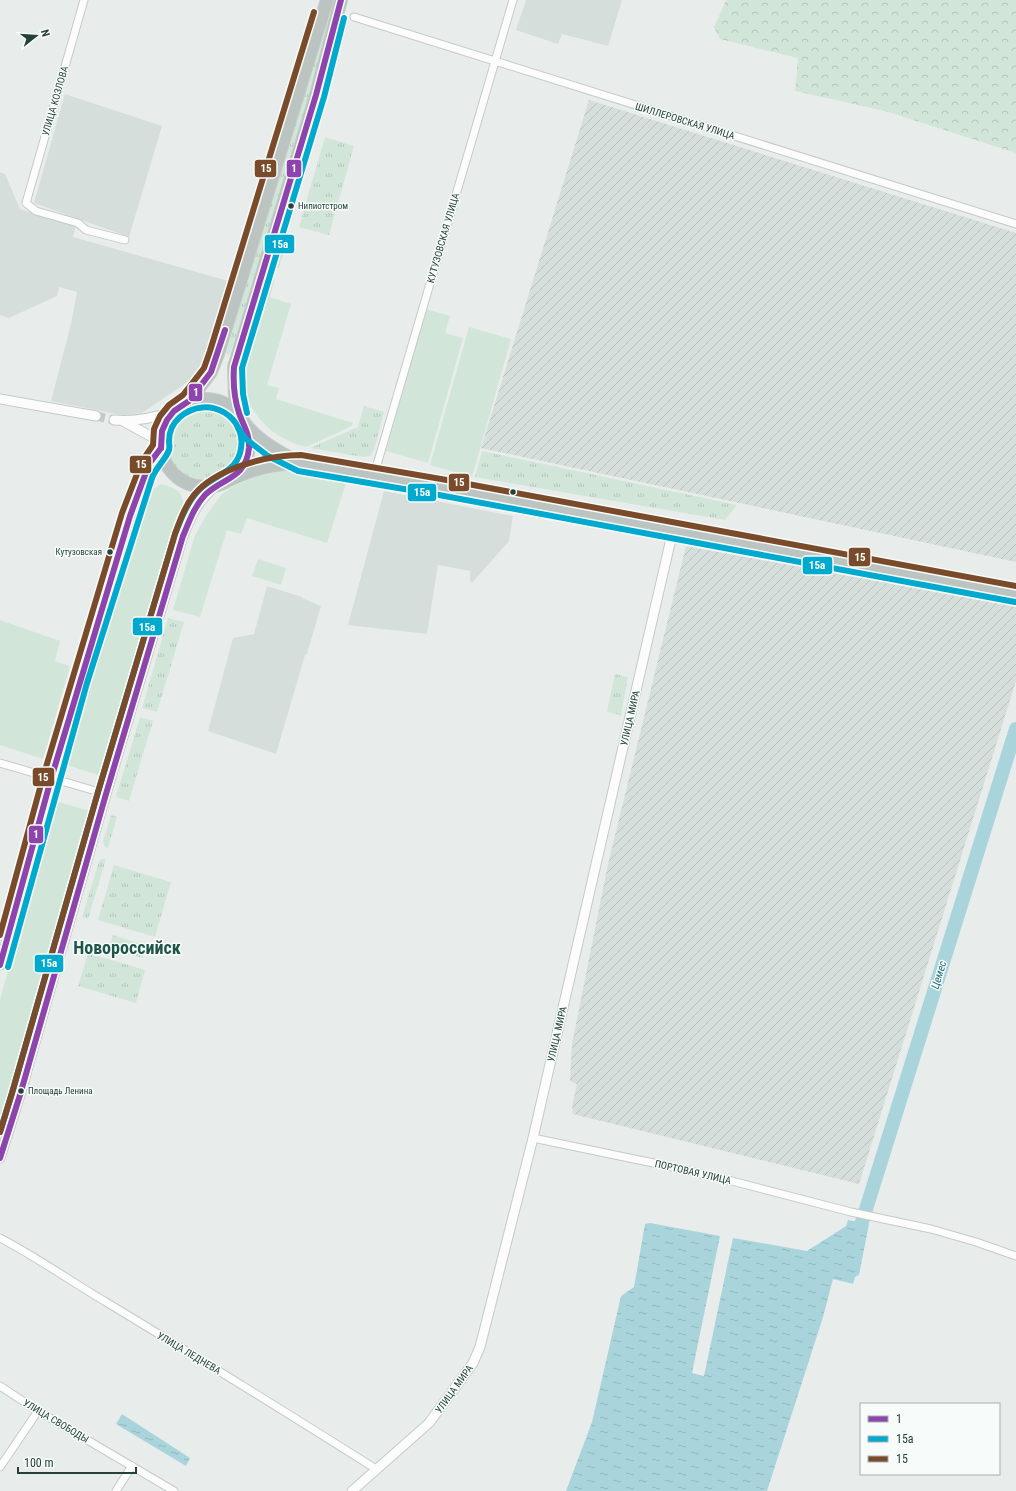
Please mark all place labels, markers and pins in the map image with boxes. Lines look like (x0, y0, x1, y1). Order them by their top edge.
marker: Нипиотстром (286, 201, 296, 211)
place label: Нипиотстром (298, 201, 348, 211)
unlabelled marker (508, 487, 518, 497)
place label: Кутузовская (56, 547, 102, 557)
marker: Кутузовская (105, 547, 115, 557)
marker: Площадь Ленина (16, 1086, 26, 1096)
place label: Площадь Ленина (28, 1086, 93, 1096)

